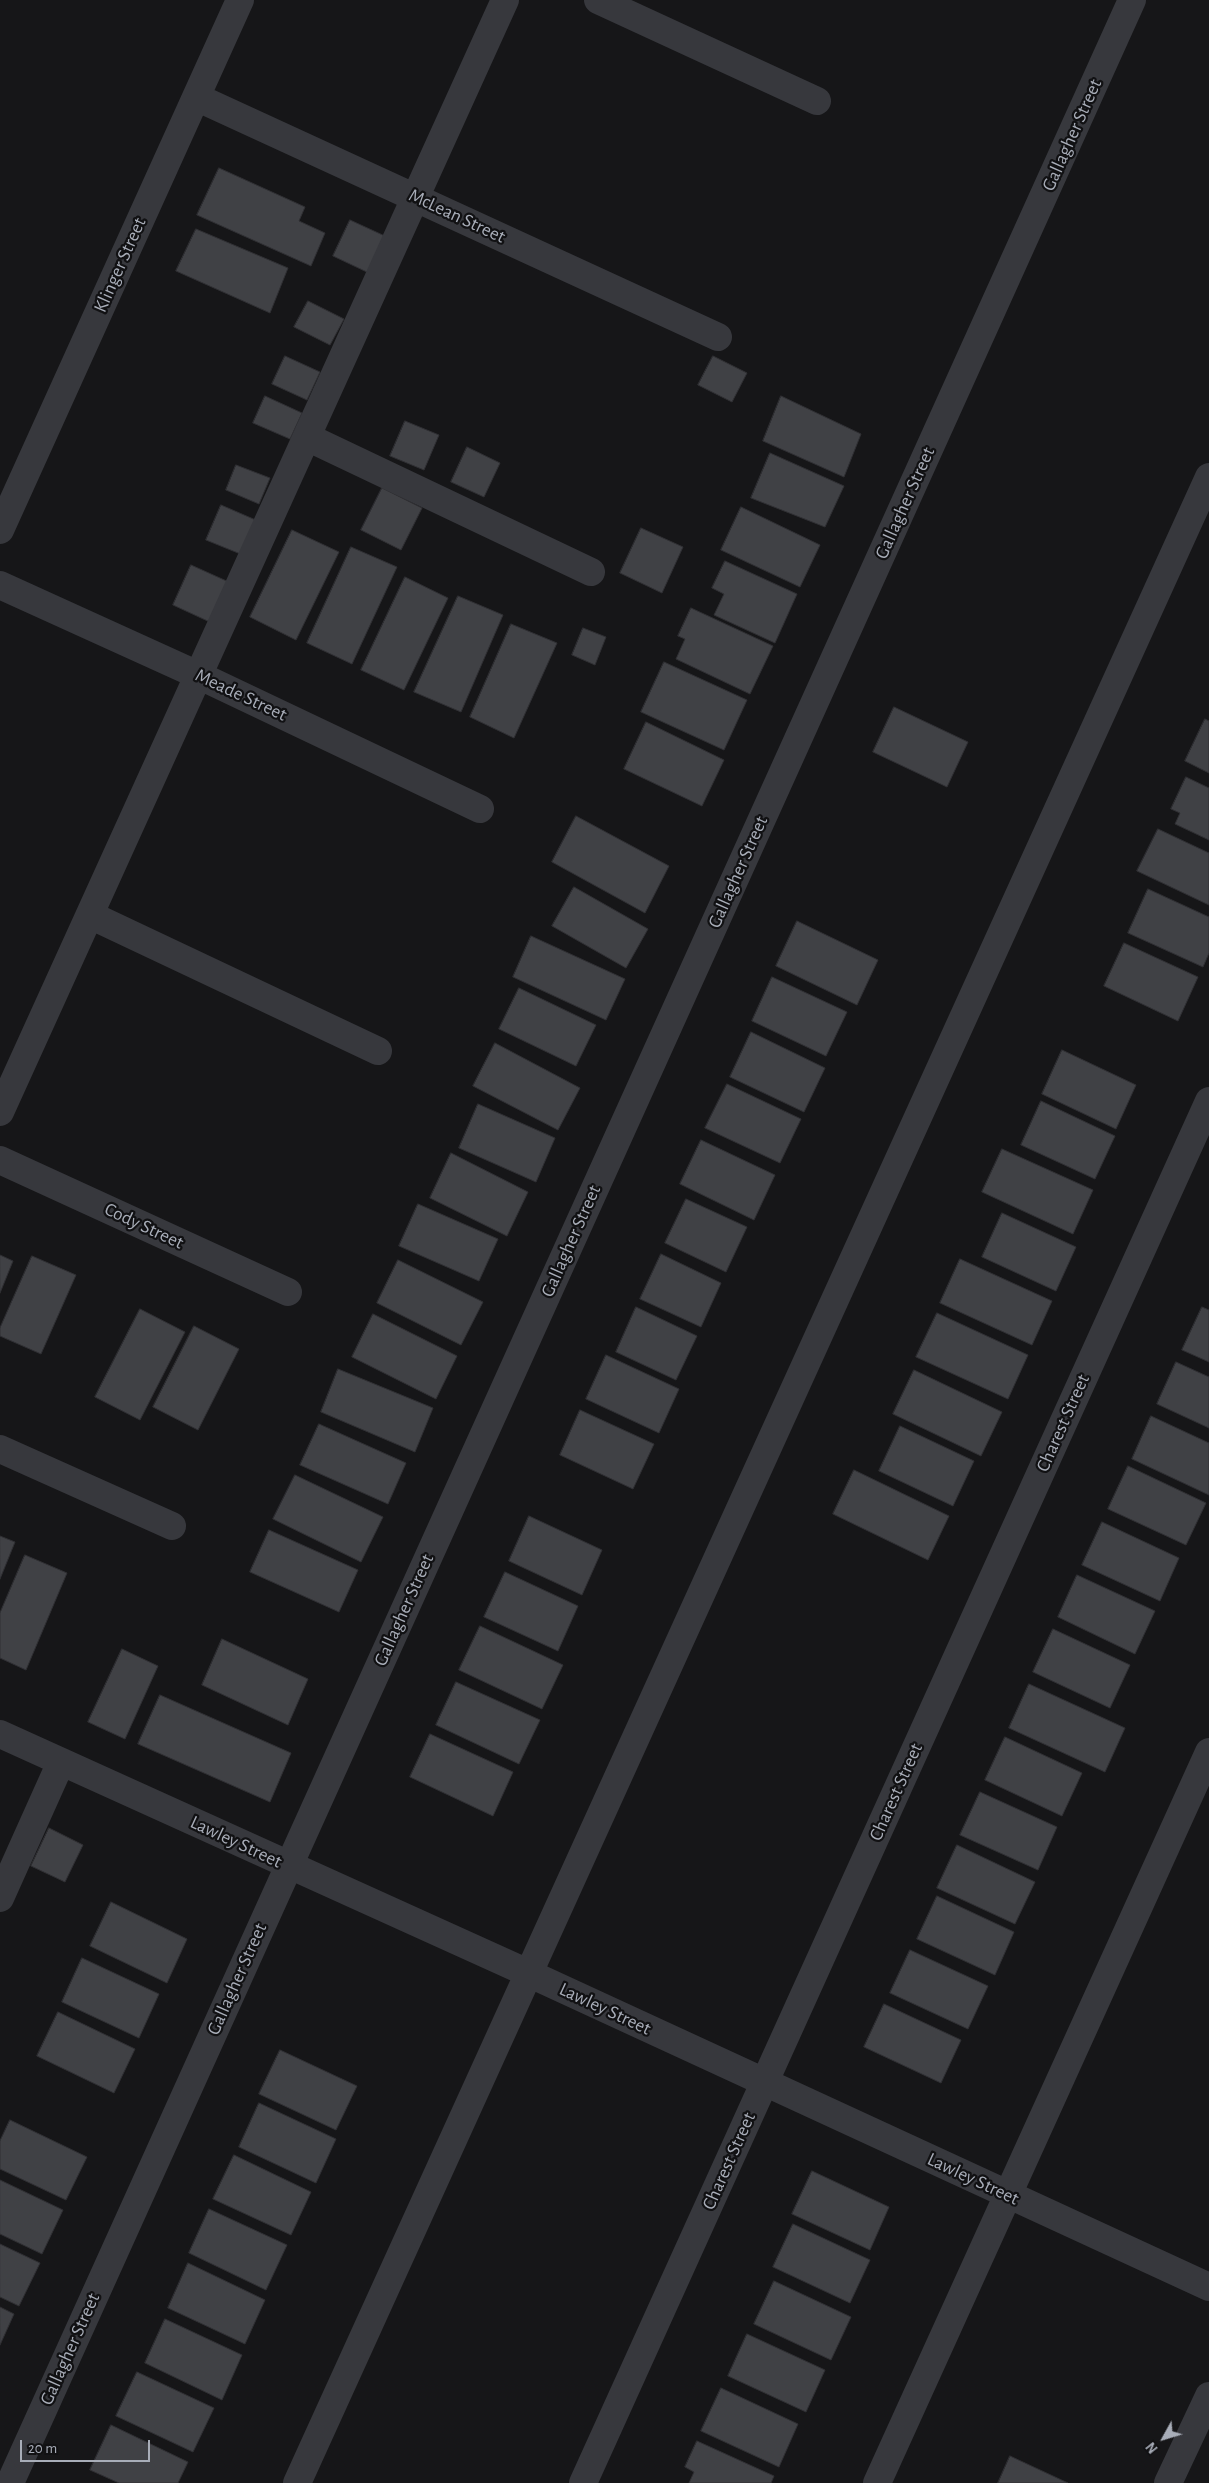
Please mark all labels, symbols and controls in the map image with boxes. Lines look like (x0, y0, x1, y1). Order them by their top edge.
street label: Gallagher Street (1037, 76, 1107, 194)
street label: McLean Street (405, 184, 509, 248)
street label: Klinger Street (89, 214, 151, 316)
street label: Gallagher Street (870, 444, 940, 562)
street label: Meade Street (192, 664, 290, 726)
street label: Gallagher Street (703, 813, 773, 931)
street label: Gallagher Street (536, 1182, 606, 1300)
street label: Cody Street (101, 1198, 187, 1254)
street label: Charest Street (1031, 1371, 1095, 1475)
street label: Gallagher Street (369, 1551, 439, 1669)
street label: Charest Street (864, 1740, 928, 1844)
street label: Lawley Street (186, 1811, 286, 1873)
street label: Gallagher Street (202, 1920, 272, 2038)
street label: Lawley Street (555, 1978, 655, 2040)
street label: Charest Street (697, 2109, 761, 2213)
street label: Lawley Street (923, 2148, 1023, 2210)
street label: Gallagher Street (35, 2290, 105, 2408)
north arrow (1139, 2413, 1189, 2463)
scale bar (22, 2430, 152, 2462)
text: N (1144, 2439, 1161, 2456)
text: 20 m (28, 2441, 57, 2456)

